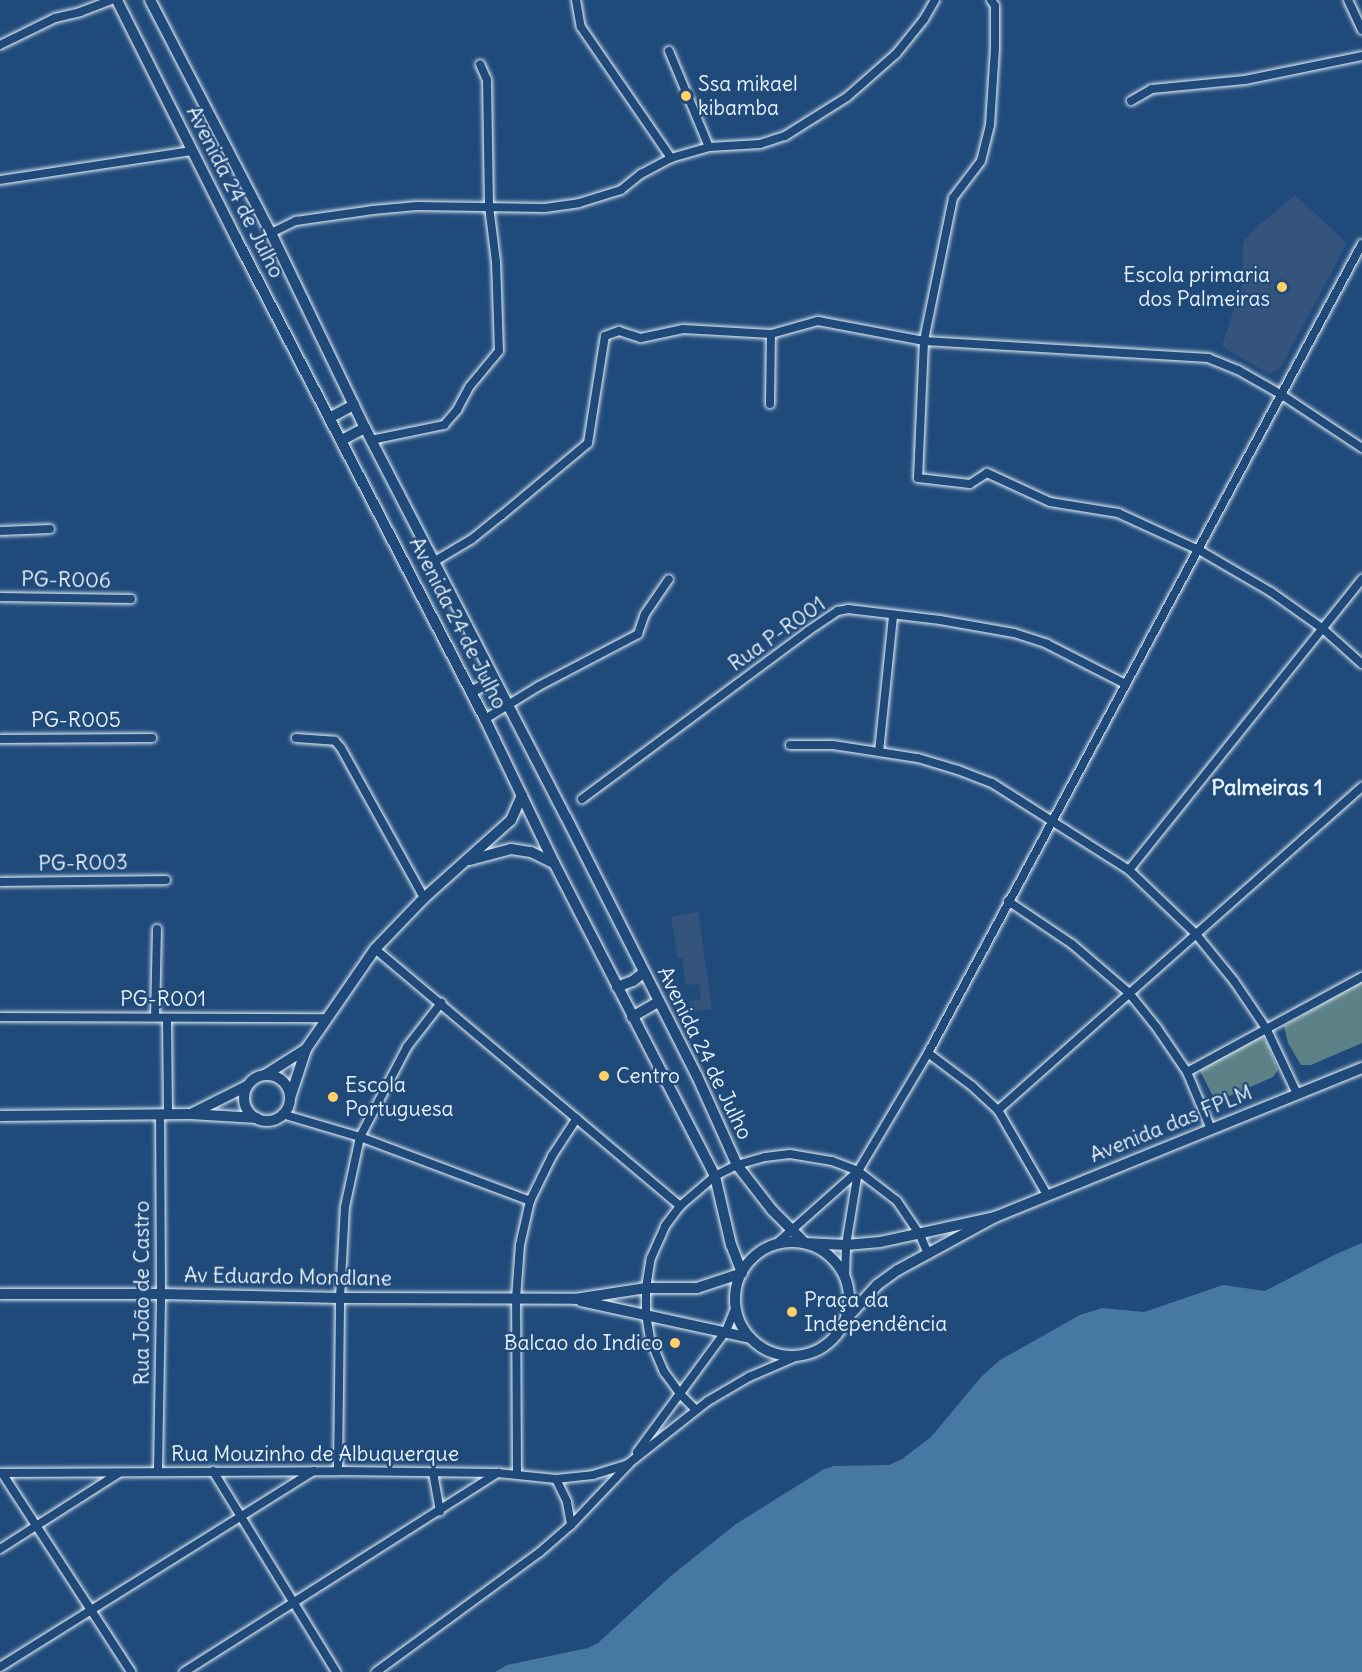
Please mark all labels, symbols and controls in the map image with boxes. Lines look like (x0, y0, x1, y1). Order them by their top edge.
place label: Ssa mikael kibamba (698, 71, 798, 121)
marker: Ssa mikael kibamba (679, 89, 693, 103)
street label: Avenida 24 de Julho (181, 102, 289, 282)
place label: Escola primaria dos Palmeiras (1123, 262, 1270, 312)
marker: Escola primaria dos Palmeiras (1275, 280, 1289, 294)
street label: Avenida 24 de Julho (404, 533, 512, 713)
street label: PG-R006 (21, 567, 111, 593)
street label: Rua P-R001 (724, 591, 830, 677)
street label: PG-R005 (31, 707, 121, 733)
district label: Palmeiras 1 (1211, 775, 1323, 801)
street label: PG-R003 (38, 850, 128, 876)
street label: Avenida 24 de Julho (652, 962, 758, 1144)
street label: PG-R001 (120, 986, 206, 1012)
place label: Centro (616, 1063, 680, 1089)
marker: Centro (597, 1069, 611, 1083)
place label: Escola Portuguesa (345, 1072, 454, 1122)
street label: Avenida das FPLM (1086, 1080, 1256, 1168)
marker: Escola Portuguesa (326, 1090, 340, 1104)
street label: Rua João de Castro (129, 1201, 155, 1385)
street label: Av Eduardo Mondlane (184, 1263, 392, 1291)
place label: Praça da Independência (804, 1287, 947, 1337)
marker: Praça da Independência (785, 1305, 799, 1319)
place label: Balcao do Indico (504, 1330, 663, 1356)
marker: Balcao do Indico (668, 1336, 682, 1350)
street label: Rua Mouzinho de Albuquerque (171, 1441, 459, 1467)

